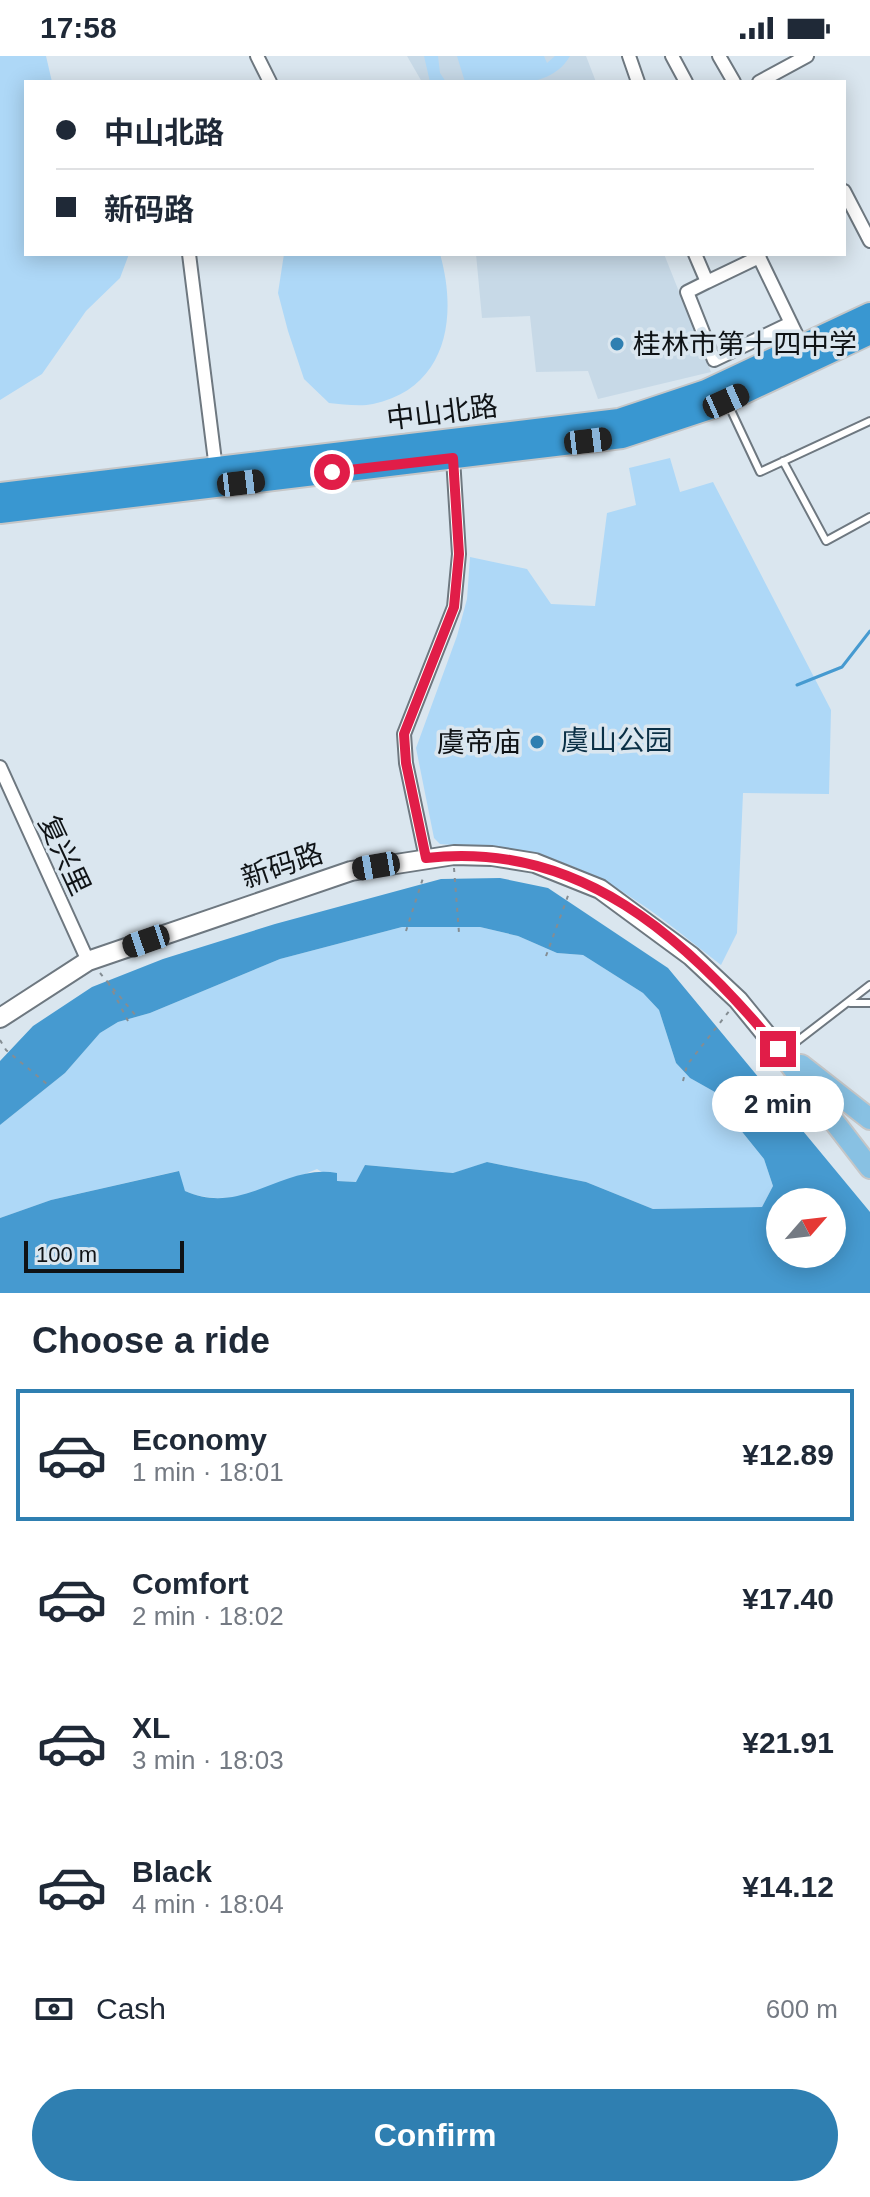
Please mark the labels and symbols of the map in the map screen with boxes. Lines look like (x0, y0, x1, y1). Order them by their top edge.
place label: 桂林市第十四中学 (633, 329, 857, 360)
marker: 桂林市第十四中学 (608, 335, 626, 353)
car (699, 380, 753, 422)
street label: 中山北路 (385, 390, 500, 435)
car (563, 426, 613, 456)
route start (314, 454, 350, 490)
car (216, 468, 266, 498)
park label: 虞山公园 (561, 725, 673, 756)
place label: 虞帝庙 (437, 727, 521, 758)
marker: 虞帝庙 (528, 733, 546, 751)
street label: 复兴里 (33, 811, 96, 900)
street label: 新码路 (237, 837, 327, 894)
car (350, 850, 402, 882)
car (119, 922, 173, 960)
route end (760, 1031, 796, 1067)
callout: 2 min (712, 1077, 844, 1133)
north arrow (766, 1188, 846, 1268)
scale bar (24, 1237, 184, 1273)

